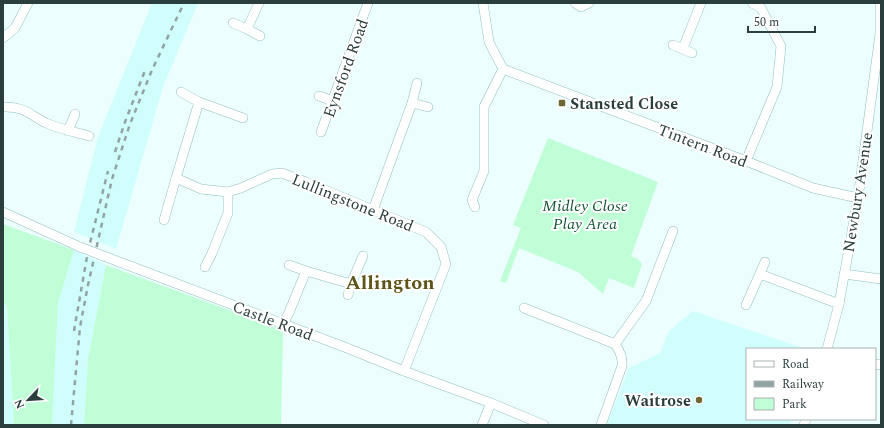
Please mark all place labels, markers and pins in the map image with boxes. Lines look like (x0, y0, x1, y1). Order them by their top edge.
place label: Stansted Close (570, 92, 678, 116)
marker: Stansted Close (557, 98, 567, 108)
place label: Waitrose (625, 389, 691, 413)
marker: Waitrose (694, 395, 704, 405)

